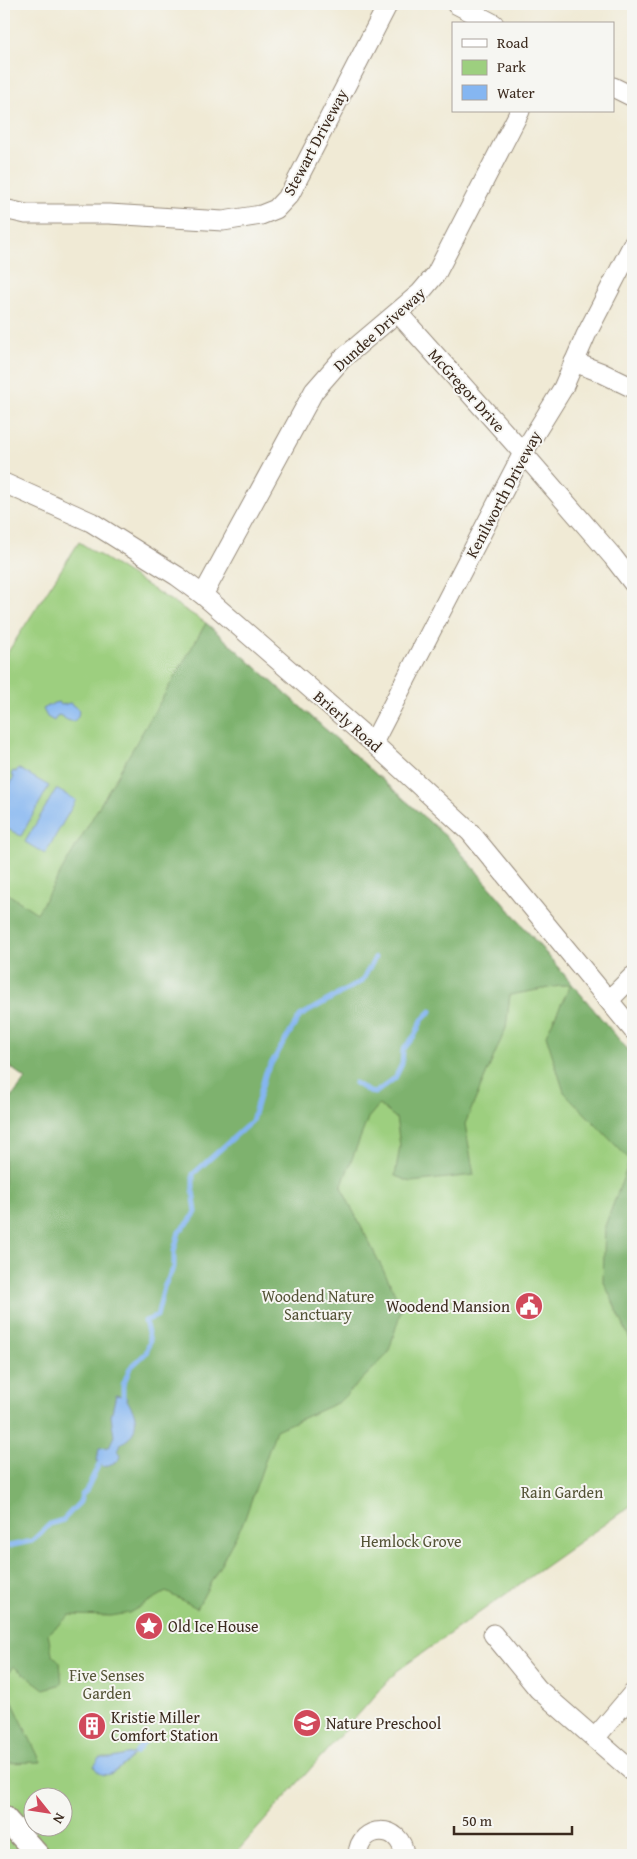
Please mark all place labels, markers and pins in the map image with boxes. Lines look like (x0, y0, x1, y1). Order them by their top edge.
public building icon: Woodend Mansion (514, 1291, 544, 1321)
place label: Woodend Mansion (386, 1294, 510, 1318)
place icon: Old Ice House (134, 1611, 164, 1641)
place label: Old Ice House (168, 1614, 259, 1638)
place label: Kristie Miller Comfort Station (111, 1705, 218, 1747)
school or university icon: Nature Preschool (292, 1708, 322, 1738)
building icon: Kristie Miller Comfort Station (77, 1711, 107, 1741)
place label: Nature Preschool (326, 1711, 442, 1735)

